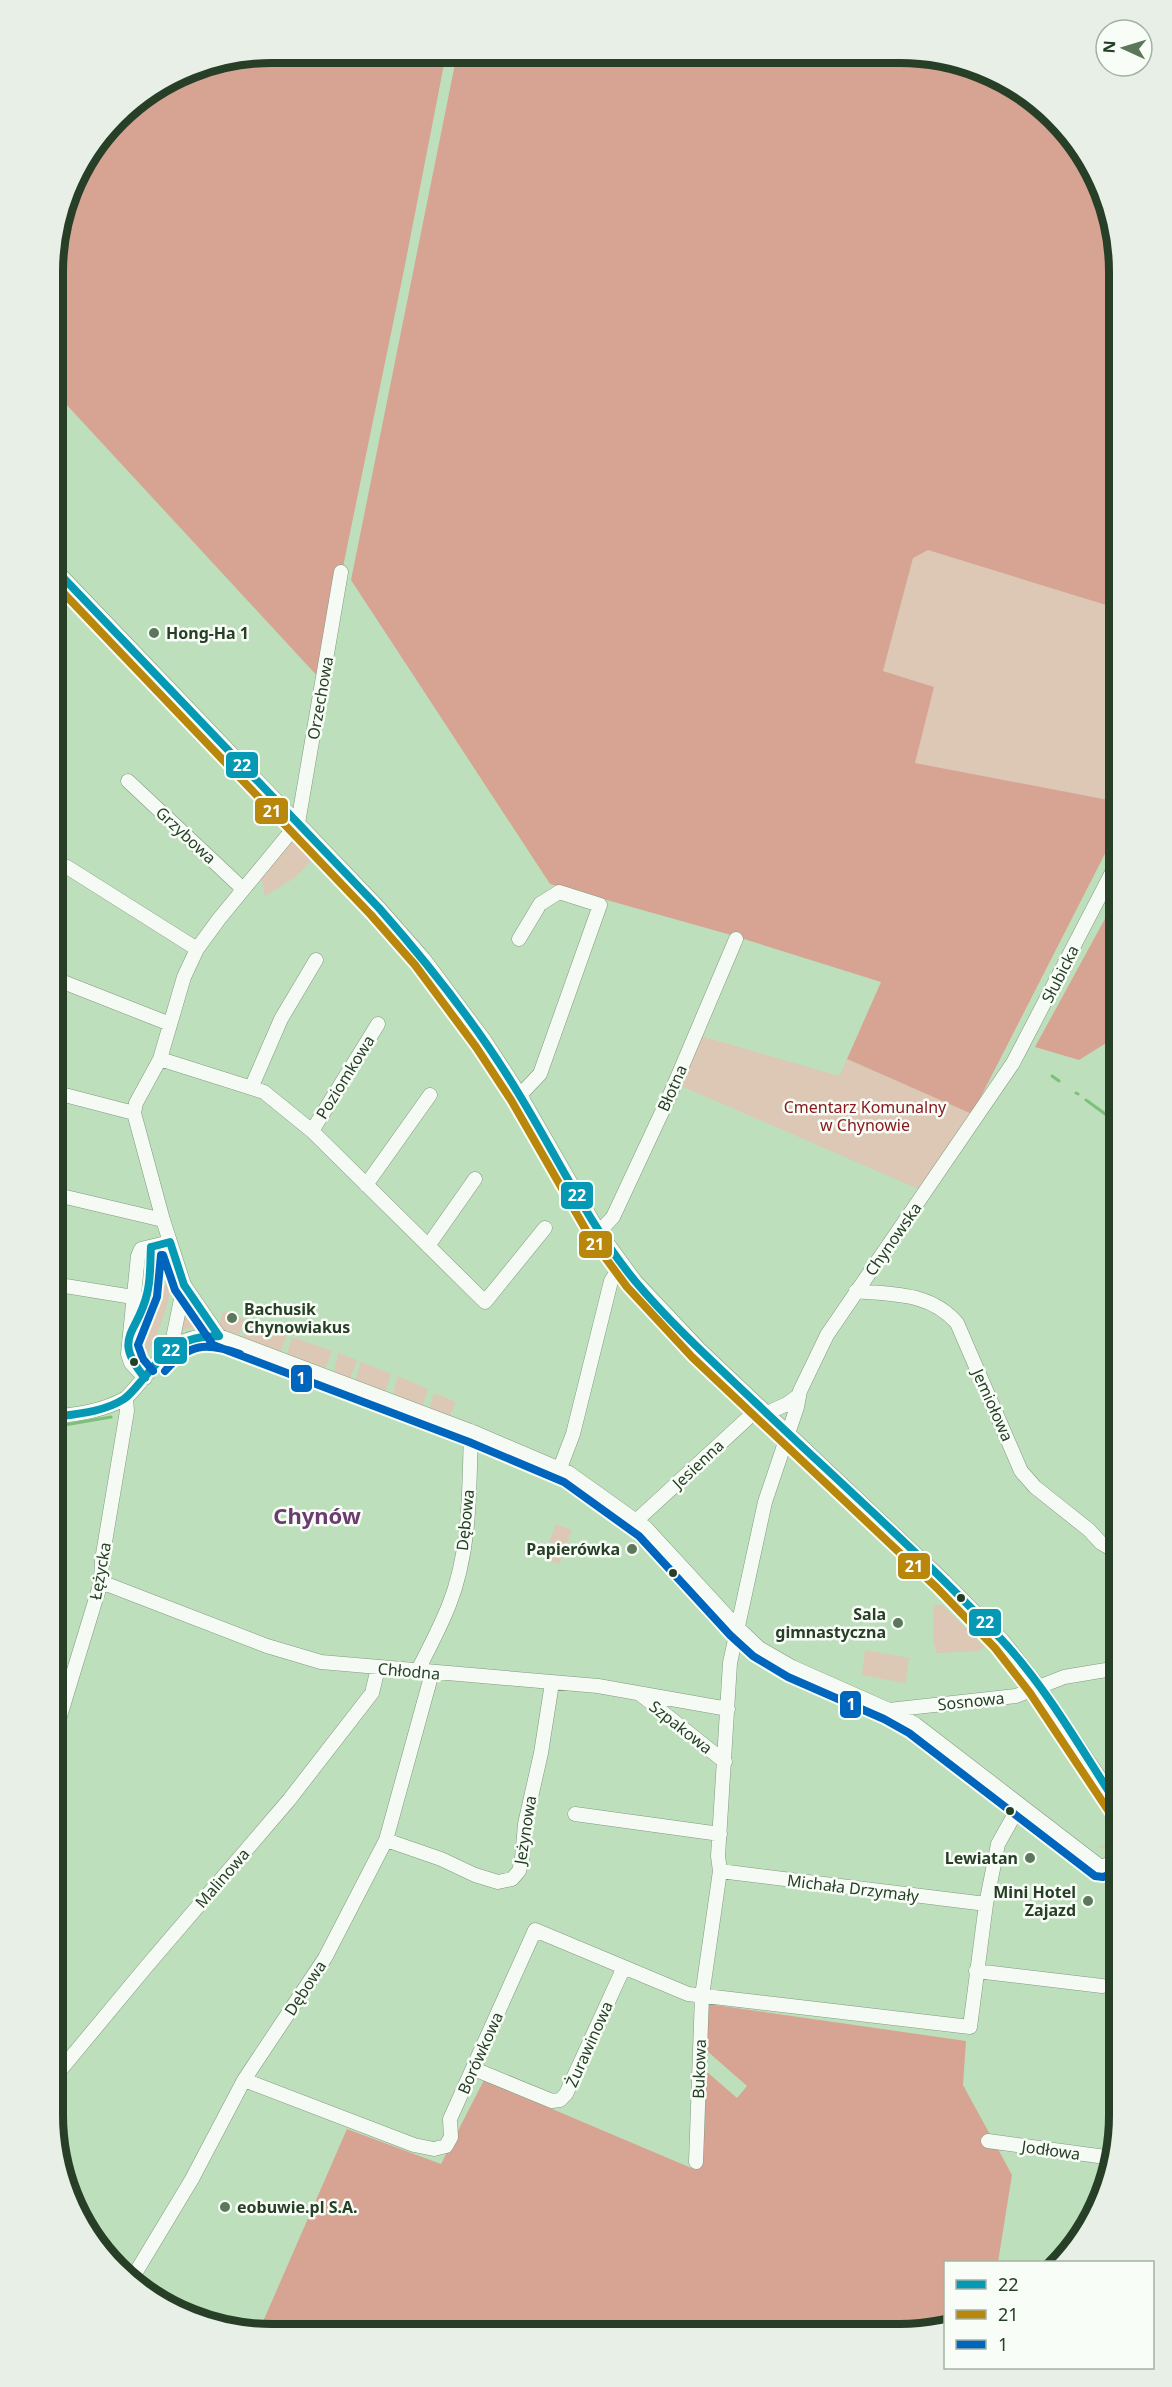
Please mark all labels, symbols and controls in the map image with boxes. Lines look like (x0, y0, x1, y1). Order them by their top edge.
north arrow (1094, 18, 1154, 78)
text: N (1098, 40, 1120, 54)
place label: Hong-Ha 1 (166, 622, 249, 644)
marker: Hong-Ha 1 (147, 626, 161, 640)
street label: Orzechowa (302, 655, 338, 741)
line badge: 22 (225, 751, 259, 779)
text: 22 (233, 754, 251, 776)
line badge: 21 (254, 797, 289, 825)
text: 21 (263, 800, 281, 822)
street label: Grzybowa (151, 801, 221, 869)
street label: Słubicka (1036, 941, 1084, 1007)
street label: Poziomkowa (311, 1031, 379, 1123)
street label: Błotna (652, 1061, 692, 1115)
park label: Cmentarz Komunalny w Chynowie (784, 1096, 947, 1136)
line badge: 22 (560, 1181, 594, 1210)
text: 22 (568, 1184, 586, 1206)
street label: Chynowska (860, 1198, 926, 1280)
line badge: 21 (578, 1230, 613, 1259)
text: 21 (586, 1233, 604, 1255)
place label: Bachusik Chynowiakus (244, 1298, 350, 1338)
marker: Bachusik Chynowiakus (225, 1311, 239, 1325)
line badge: 22 (153, 1336, 188, 1365)
text: 22 (162, 1339, 180, 1361)
unlabelled marker (128, 1356, 140, 1368)
street label: Jemiołowa (966, 1363, 1019, 1445)
line badge: 1 (290, 1364, 313, 1393)
text: 1 (296, 1367, 306, 1389)
street label: Jesienna (666, 1434, 729, 1495)
street label: Dębowa (451, 1488, 479, 1552)
district label: Chynów (273, 1500, 361, 1530)
place label: Papierówka (526, 1538, 620, 1560)
street label: Łężycka (84, 1540, 116, 1602)
marker: Papierówka (625, 1542, 639, 1556)
line badge: 21 (897, 1552, 931, 1580)
text: 21 (905, 1555, 923, 1577)
unlabelled marker (667, 1567, 679, 1579)
unlabelled marker (955, 1592, 967, 1604)
place label: Sala gimnastyczna (775, 1603, 886, 1643)
line badge: 22 (968, 1608, 1002, 1637)
text: 22 (976, 1611, 994, 1633)
marker: Sala gimnastyczna (891, 1616, 905, 1630)
street label: Chłodna (377, 1657, 441, 1685)
street label: Sosnowa (937, 1687, 1005, 1715)
line badge: 1 (839, 1690, 862, 1719)
text: 1 (846, 1693, 856, 1715)
street label: Szpakowa (645, 1695, 717, 1759)
street label: Jeżynowa (508, 1794, 541, 1868)
unlabelled marker (1004, 1805, 1016, 1817)
street label: Malinowa (190, 1843, 254, 1913)
place label: Lewiatan (945, 1847, 1018, 1869)
marker: Lewiatan (1023, 1851, 1037, 1865)
street label: Michała Drzymały (786, 1869, 921, 1907)
place label: Mini Hotel Zajazd (993, 1881, 1076, 1921)
marker: Mini Hotel Zajazd (1081, 1894, 1095, 1908)
street label: Dębowa (279, 1956, 331, 2020)
street label: Żurawinowa (560, 1998, 618, 2090)
street label: Borówkowa (452, 2008, 508, 2098)
street label: Bukowa (687, 2039, 711, 2099)
street label: Jodłowa (1018, 2135, 1082, 2165)
place label: eobuwie.pl S.A. (237, 2196, 358, 2218)
marker: eobuwie.pl S.A. (218, 2200, 232, 2214)
legend (944, 2261, 1154, 2369)
text: 22 (998, 2272, 1019, 2296)
text: 21 (998, 2302, 1019, 2326)
text: 1 (998, 2332, 1008, 2356)

